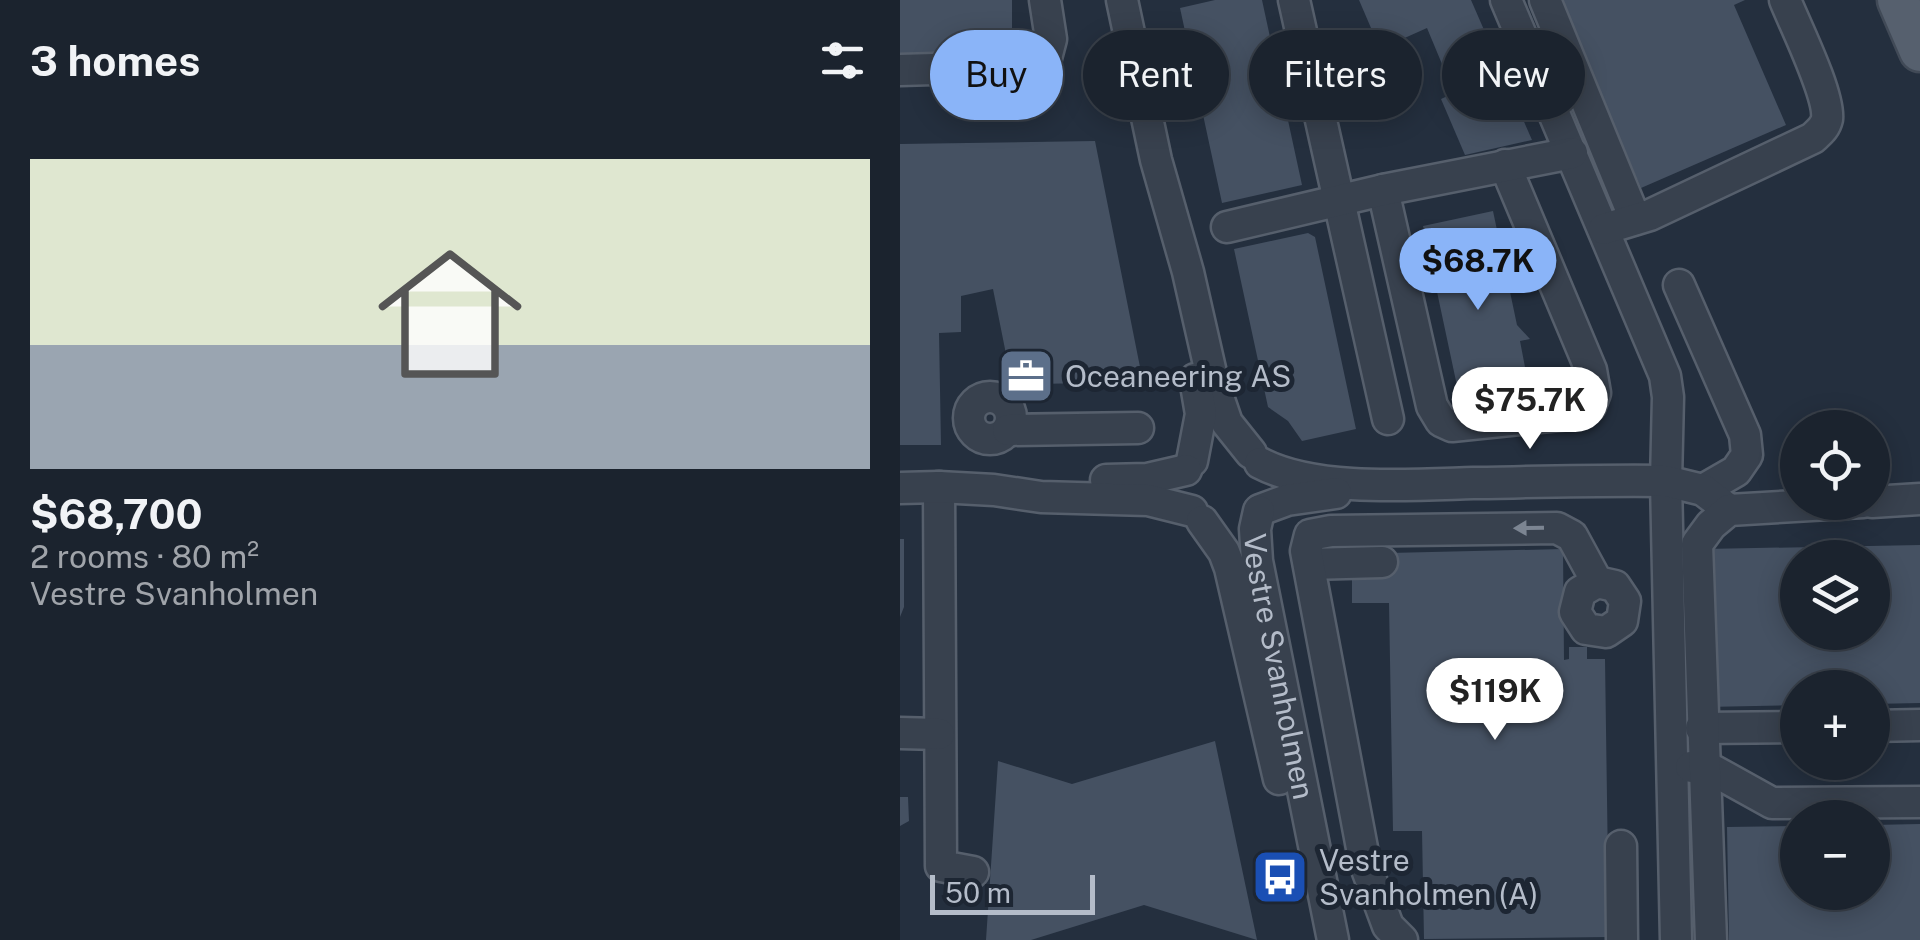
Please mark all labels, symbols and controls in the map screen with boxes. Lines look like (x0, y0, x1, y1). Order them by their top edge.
chip: Buy (930, 30, 1063, 120)
chip: Rent (1083, 30, 1229, 120)
chip: Filters (1249, 30, 1422, 120)
chip: New (1442, 30, 1585, 120)
icon: filters (815, 33, 870, 88)
text: 3 homes (30, 36, 200, 85)
icon: home (360, 224, 540, 404)
pin: $68.7K (1397, 228, 1559, 313)
text: $68.7K (1421, 242, 1535, 279)
office icon: Oceaneering AS (996, 346, 1056, 406)
place label: Oceaneering AS (1065, 358, 1291, 394)
pin: $75.7K (1449, 367, 1611, 452)
text: $75.7K (1474, 381, 1586, 418)
map controls (1780, 410, 1890, 910)
button: locate (1780, 410, 1890, 520)
text: $68,700 (30, 489, 202, 538)
one-way arrow (1512, 520, 1544, 536)
street label: Vestre Svanholmen (1237, 532, 1322, 802)
text: 2 rooms · 80 m² (30, 538, 259, 575)
button: layers (1780, 540, 1890, 650)
text: Vestre Svanholmen (30, 575, 318, 612)
pin: $119K (1425, 658, 1565, 743)
button: + (1780, 670, 1890, 780)
text: $119K (1448, 672, 1542, 709)
button: − (1780, 800, 1890, 910)
place label: Vestre Svanholmen (A) (1319, 842, 1538, 912)
bus stop icon: Vestre Svanholmen (A) (1250, 847, 1310, 907)
scale bar (930, 870, 1095, 914)
text: 50 m (945, 876, 1011, 909)

